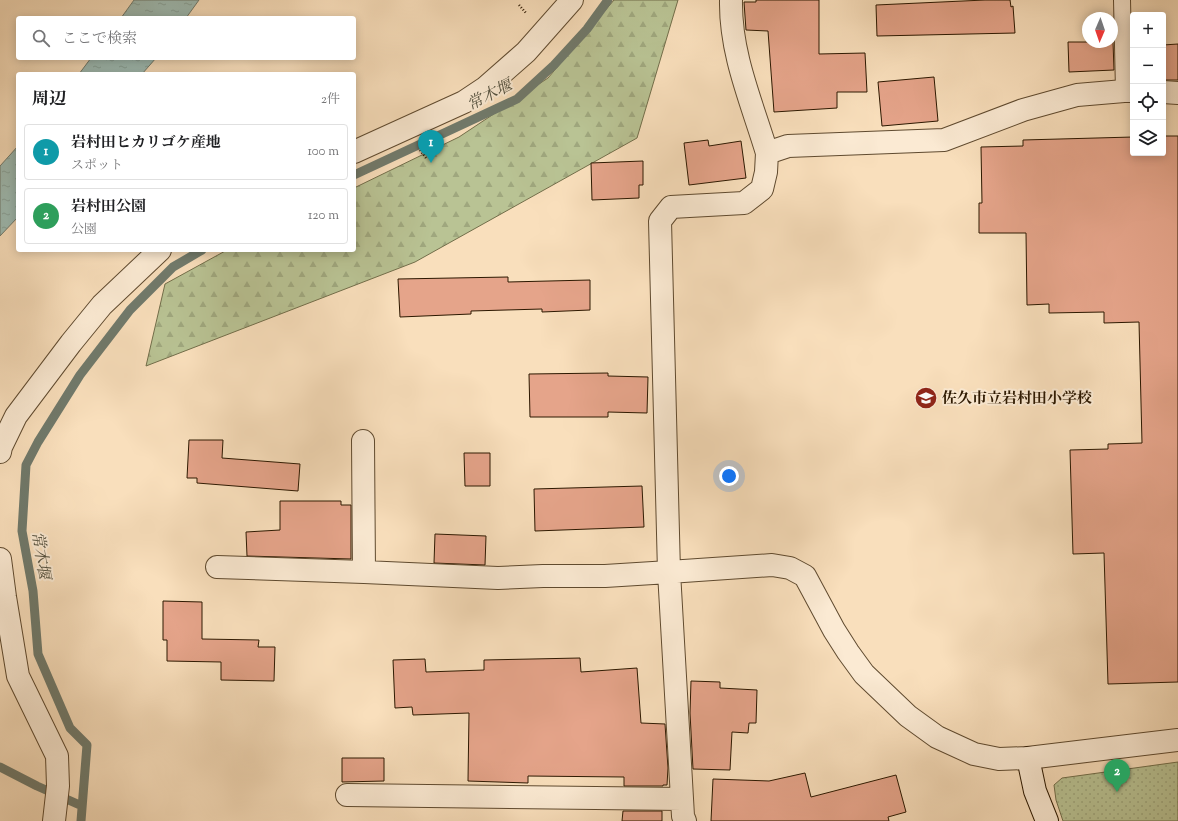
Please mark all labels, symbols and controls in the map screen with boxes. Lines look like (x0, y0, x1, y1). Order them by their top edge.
north arrow (1082, 12, 1118, 48)
map controls (1130, 12, 1166, 156)
button: + (1130, 12, 1166, 48)
search box (16, 16, 356, 60)
icon: search (30, 27, 52, 49)
text: ここで検索 (62, 29, 137, 50)
button: − (1130, 48, 1166, 84)
water label: 常木堰 (464, 74, 519, 117)
button: locate (1130, 84, 1166, 120)
text: 周辺 (32, 88, 66, 112)
text: 2件 (321, 91, 340, 109)
button: layers (1130, 120, 1166, 156)
pin: 1 (418, 130, 444, 163)
text: 岩村田ヒカリゴケ産地 (71, 133, 221, 154)
text: 1 (44, 143, 48, 161)
text: 100 m (307, 143, 339, 161)
text: スポット (71, 157, 123, 175)
text: 岩村田公園 (71, 197, 146, 218)
text: 2 (43, 207, 49, 225)
text: 120 m (308, 207, 339, 225)
text: 公園 (71, 221, 97, 239)
school or university icon: 佐久市立岩村田小学校 (913, 385, 939, 411)
place label: 佐久市立岩村田小学校 (942, 389, 1092, 410)
your location (719, 466, 739, 486)
water label: 常木堰 (24, 530, 55, 584)
pin: 2 (1104, 759, 1130, 792)

